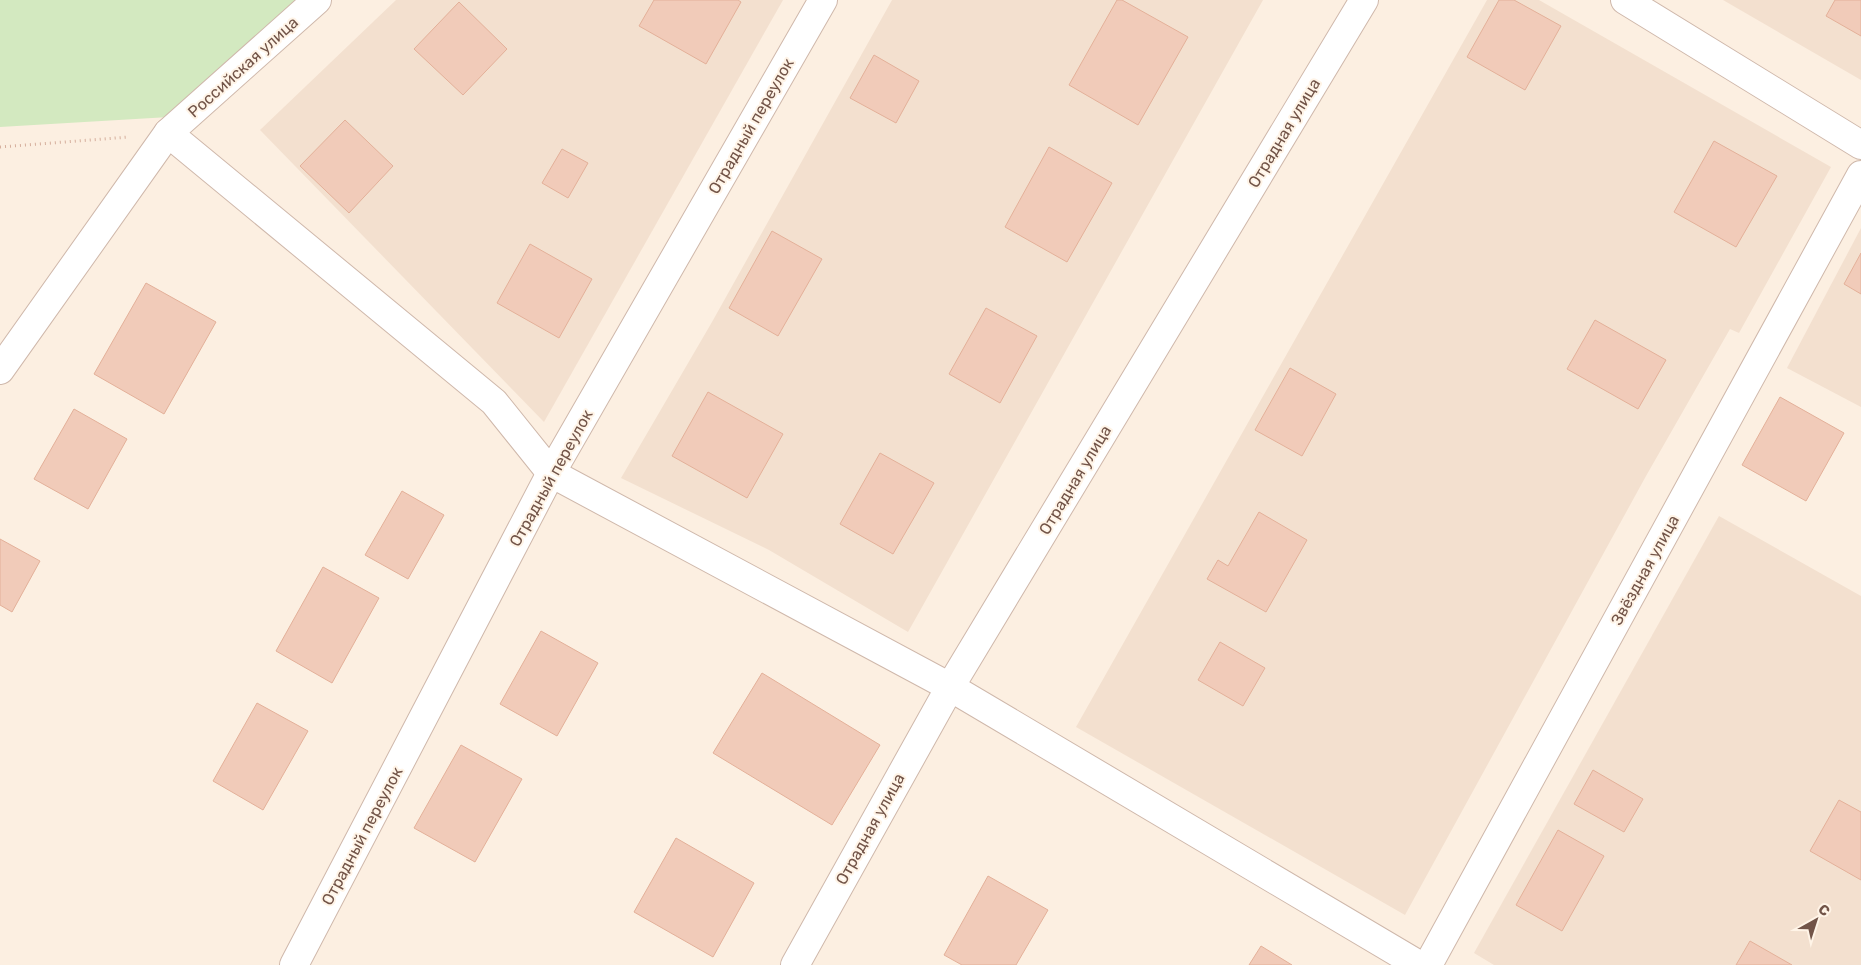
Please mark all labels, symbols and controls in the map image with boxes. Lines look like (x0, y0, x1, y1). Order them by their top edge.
street label: Российская улица (184, 13, 302, 121)
street label: Отрадный переулок (704, 54, 798, 197)
street label: Отрадная улица (1244, 75, 1324, 191)
street label: Отрадный переулок (505, 406, 597, 550)
street label: Отрадная улица (1035, 422, 1115, 538)
street label: Звёздная улица (1607, 512, 1683, 628)
street label: Отрадный переулок (318, 763, 407, 908)
street label: Отрадная улица (832, 770, 908, 888)
north arrow (1791, 895, 1841, 945)
text: С (1815, 901, 1833, 920)

